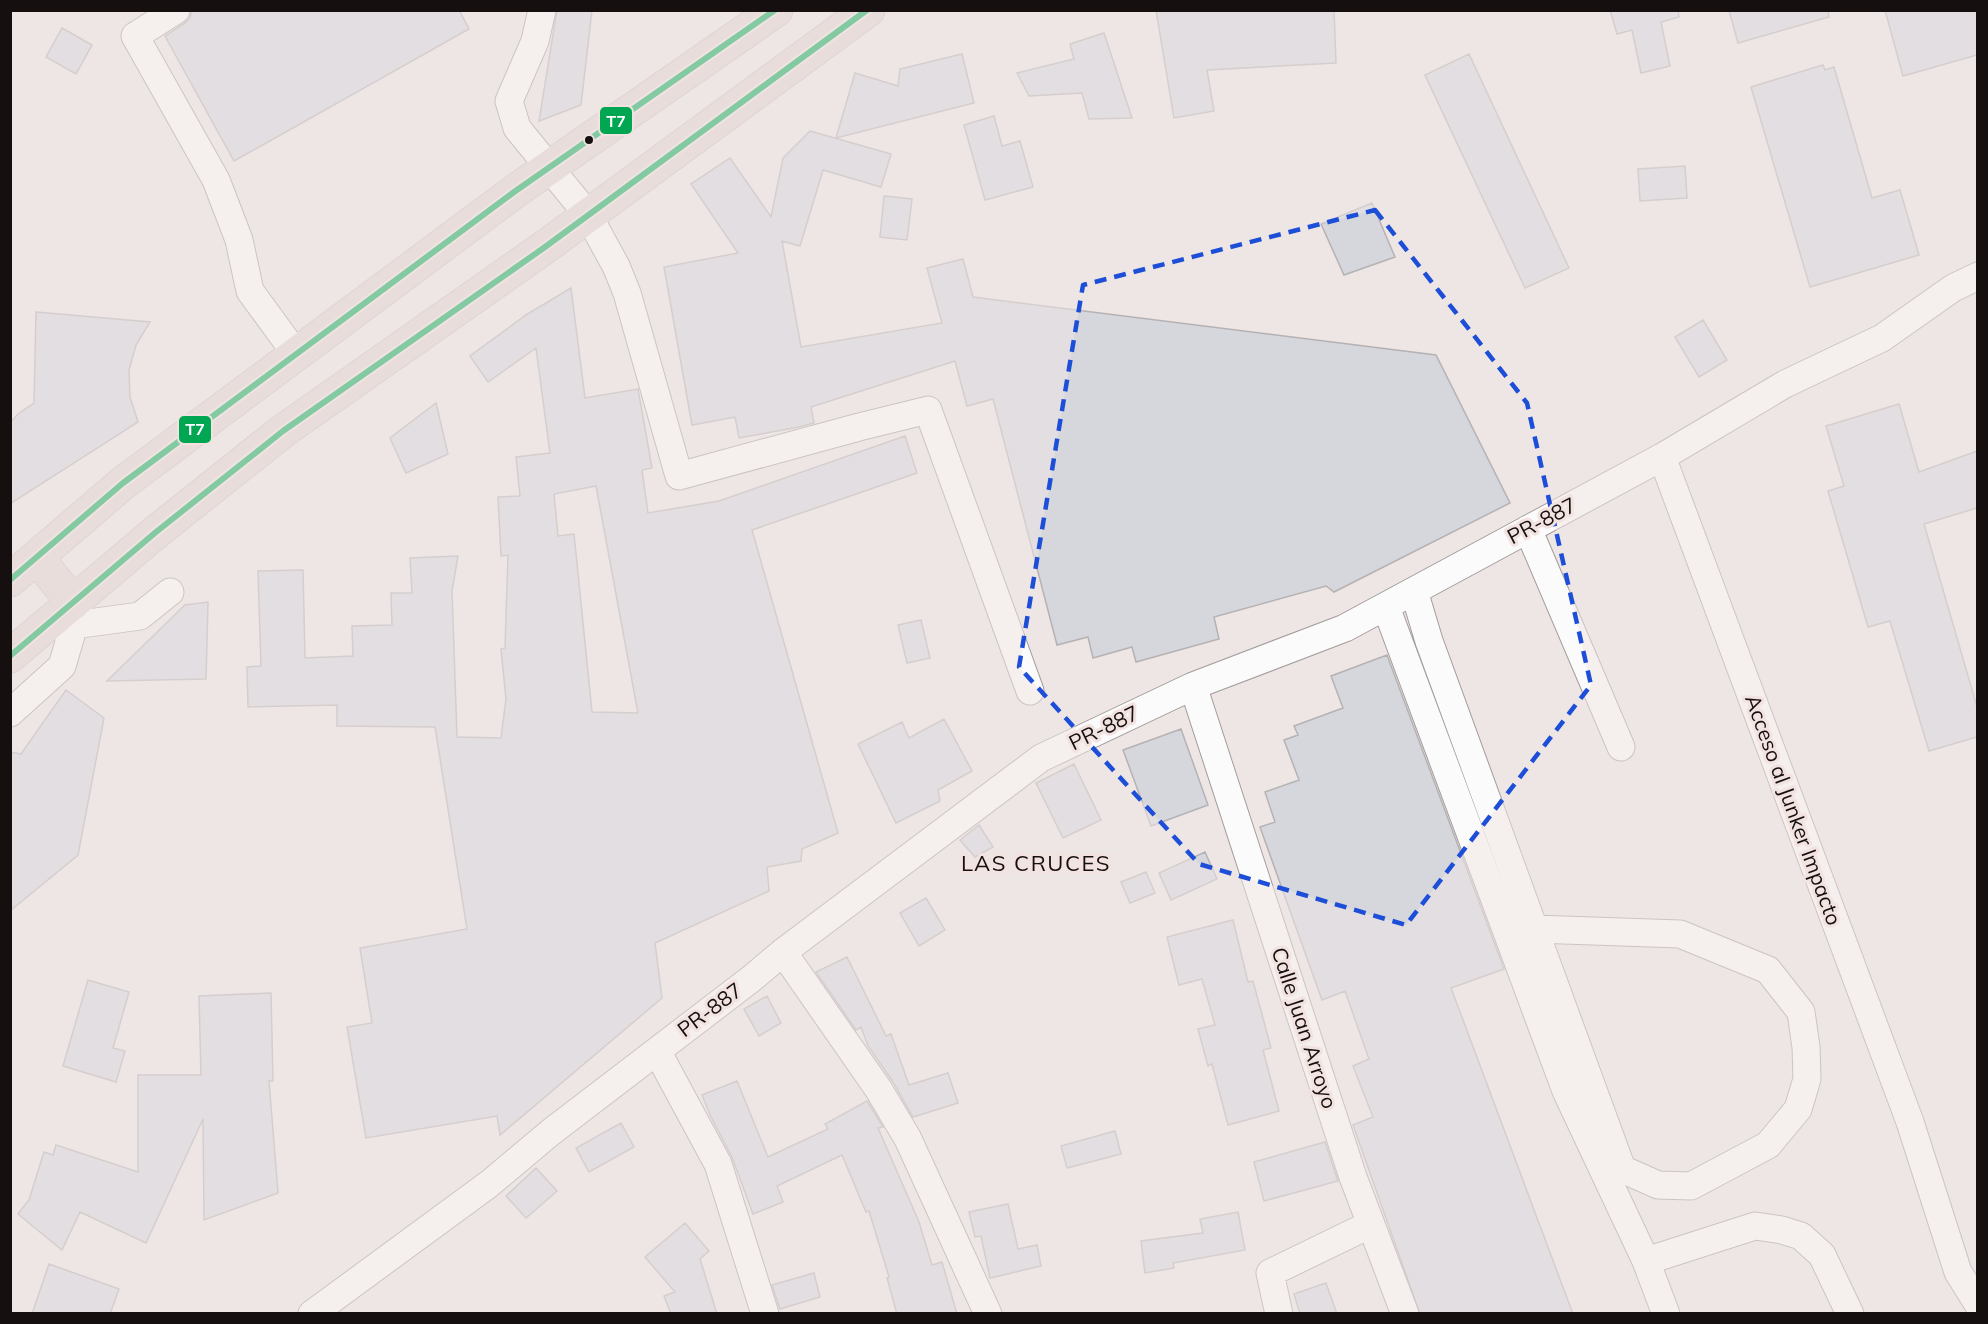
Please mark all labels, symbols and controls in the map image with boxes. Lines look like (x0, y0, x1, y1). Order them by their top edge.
line badge: T7 (599, 106, 633, 135)
text: T7 (606, 111, 626, 131)
unlabelled marker (583, 134, 595, 146)
line badge: T7 (178, 415, 212, 444)
text: T7 (185, 419, 205, 439)
street label: PR-887 (1502, 491, 1581, 549)
street label: Acceso al Junker Impacto (1740, 691, 1848, 928)
street label: PR-887 (1064, 699, 1143, 755)
district label: LAS CRUCES (961, 849, 1111, 877)
street label: Calle Juan Arroyo (1267, 944, 1343, 1112)
street label: PR-887 (672, 976, 747, 1042)

